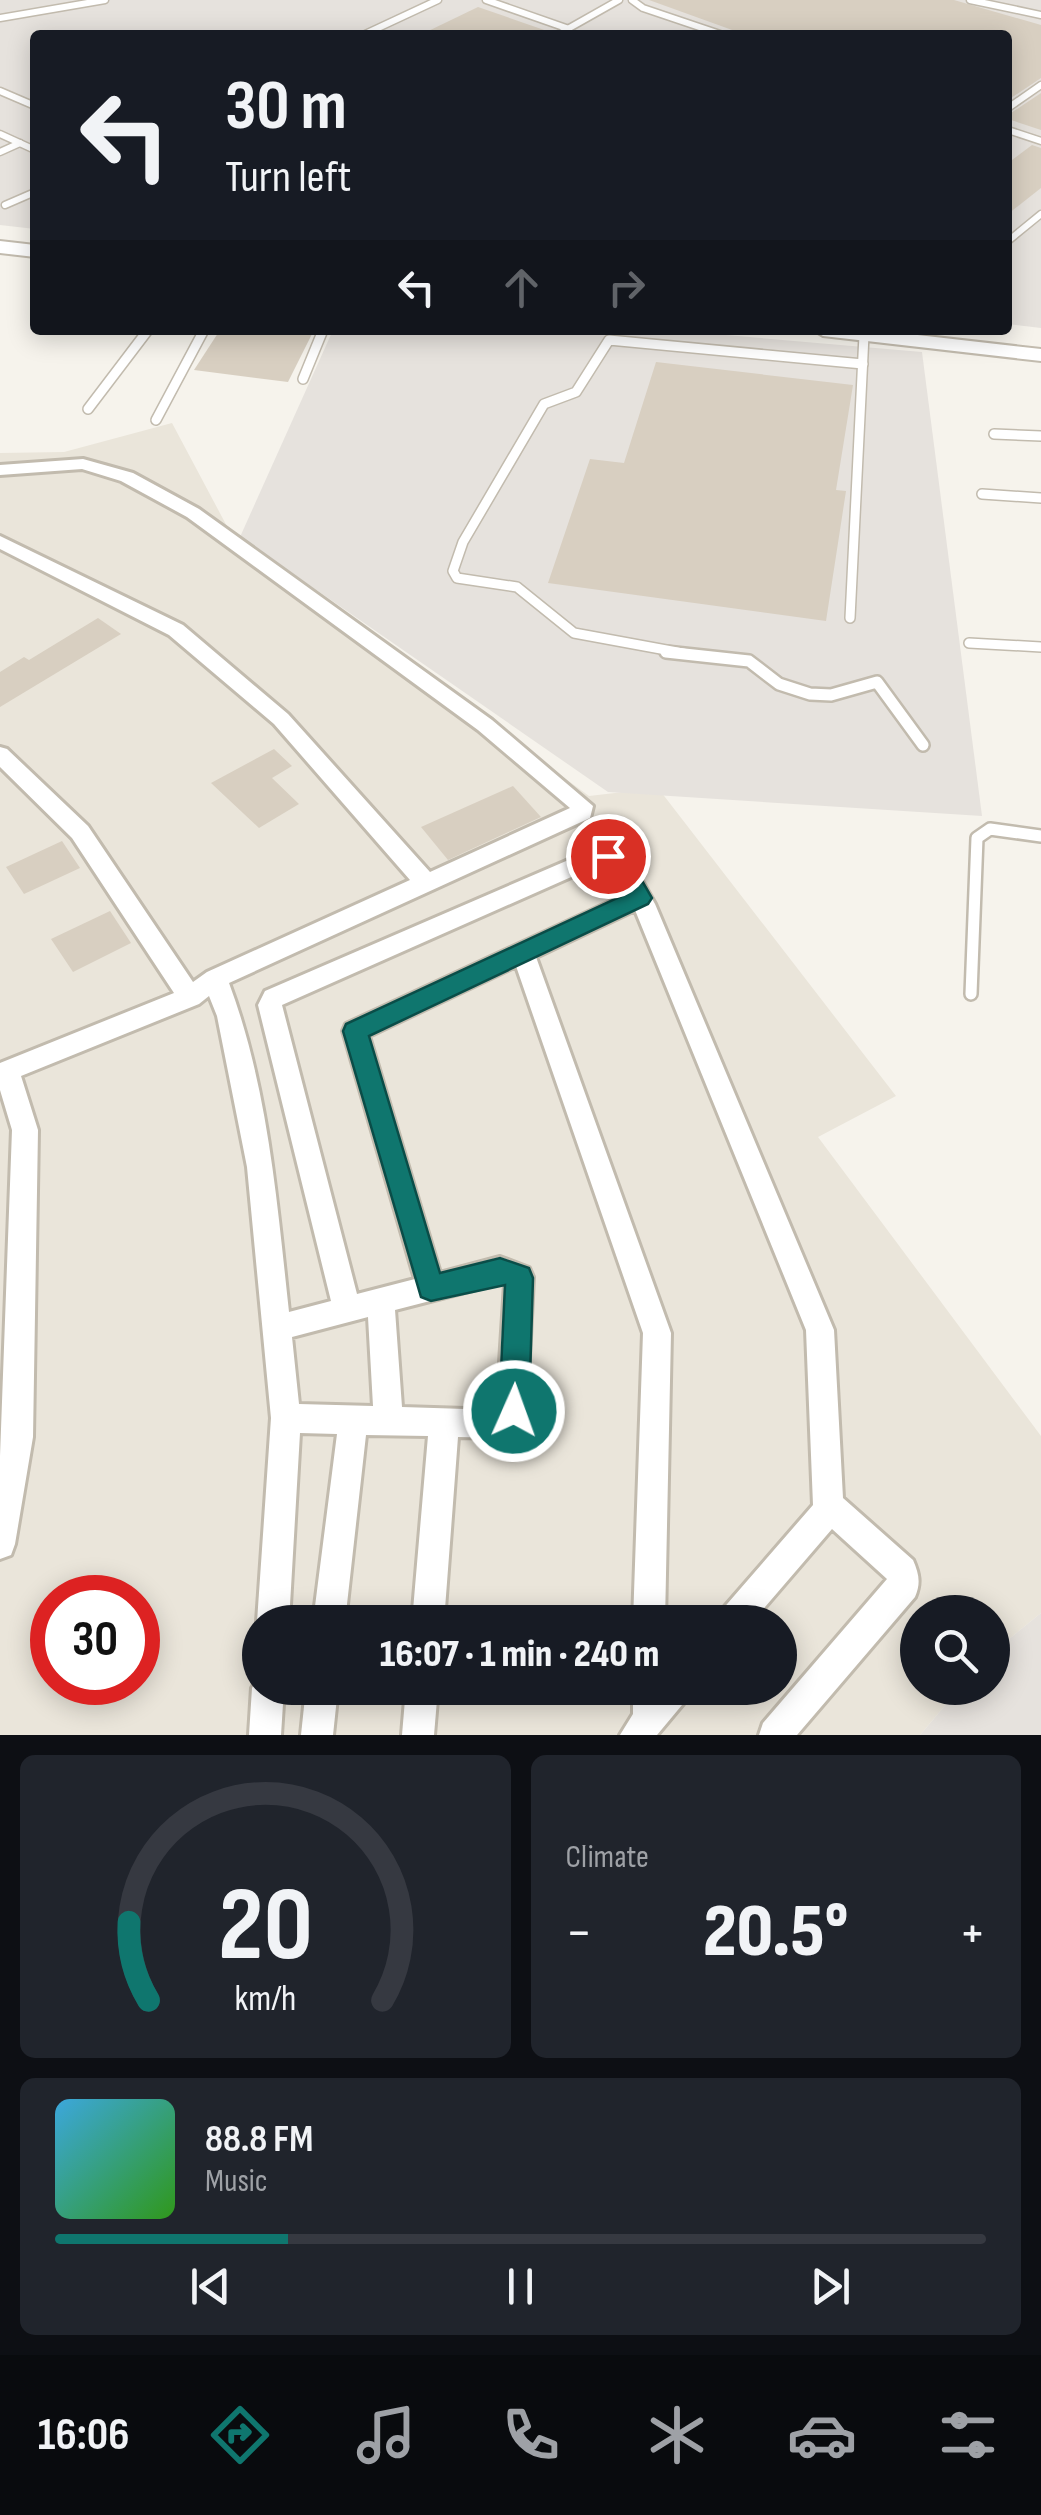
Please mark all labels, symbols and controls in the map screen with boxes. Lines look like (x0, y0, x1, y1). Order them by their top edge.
text: 30 m (225, 65, 347, 149)
icon: left (60, 70, 190, 200)
text: Turn left (225, 150, 351, 205)
icon: left (389, 260, 444, 315)
icon: ahead (494, 260, 549, 315)
icon: right (599, 260, 654, 315)
pin (566, 814, 651, 899)
icon: arrive (581, 829, 636, 884)
position arrow (462, 1359, 566, 1463)
speed limit sign: 30 (30, 1575, 160, 1705)
map controls (900, 1595, 1010, 1705)
button: search (900, 1595, 1010, 1705)
text: 16:07 · 1 min · 240 m (380, 1632, 659, 1677)
text: Climate (566, 1838, 649, 1877)
text: 20 (218, 1864, 313, 1989)
text: 20.5° (703, 1887, 849, 1978)
text: − (566, 1900, 592, 1967)
text: + (959, 1900, 986, 1967)
text: km/h (234, 1978, 296, 2021)
text: 88.8 FM (205, 2117, 313, 2162)
text: Music (205, 2162, 268, 2201)
icon: previous (183, 2259, 238, 2314)
icon: pause (493, 2259, 548, 2314)
icon: next (803, 2259, 858, 2314)
icon: directions (205, 2400, 275, 2470)
icon: music (351, 2400, 421, 2470)
icon: phone (496, 2400, 566, 2470)
icon: climate (642, 2400, 712, 2470)
icon: car (787, 2400, 857, 2470)
icon: filters (933, 2400, 1003, 2470)
text: 16:06 (38, 2408, 129, 2463)

